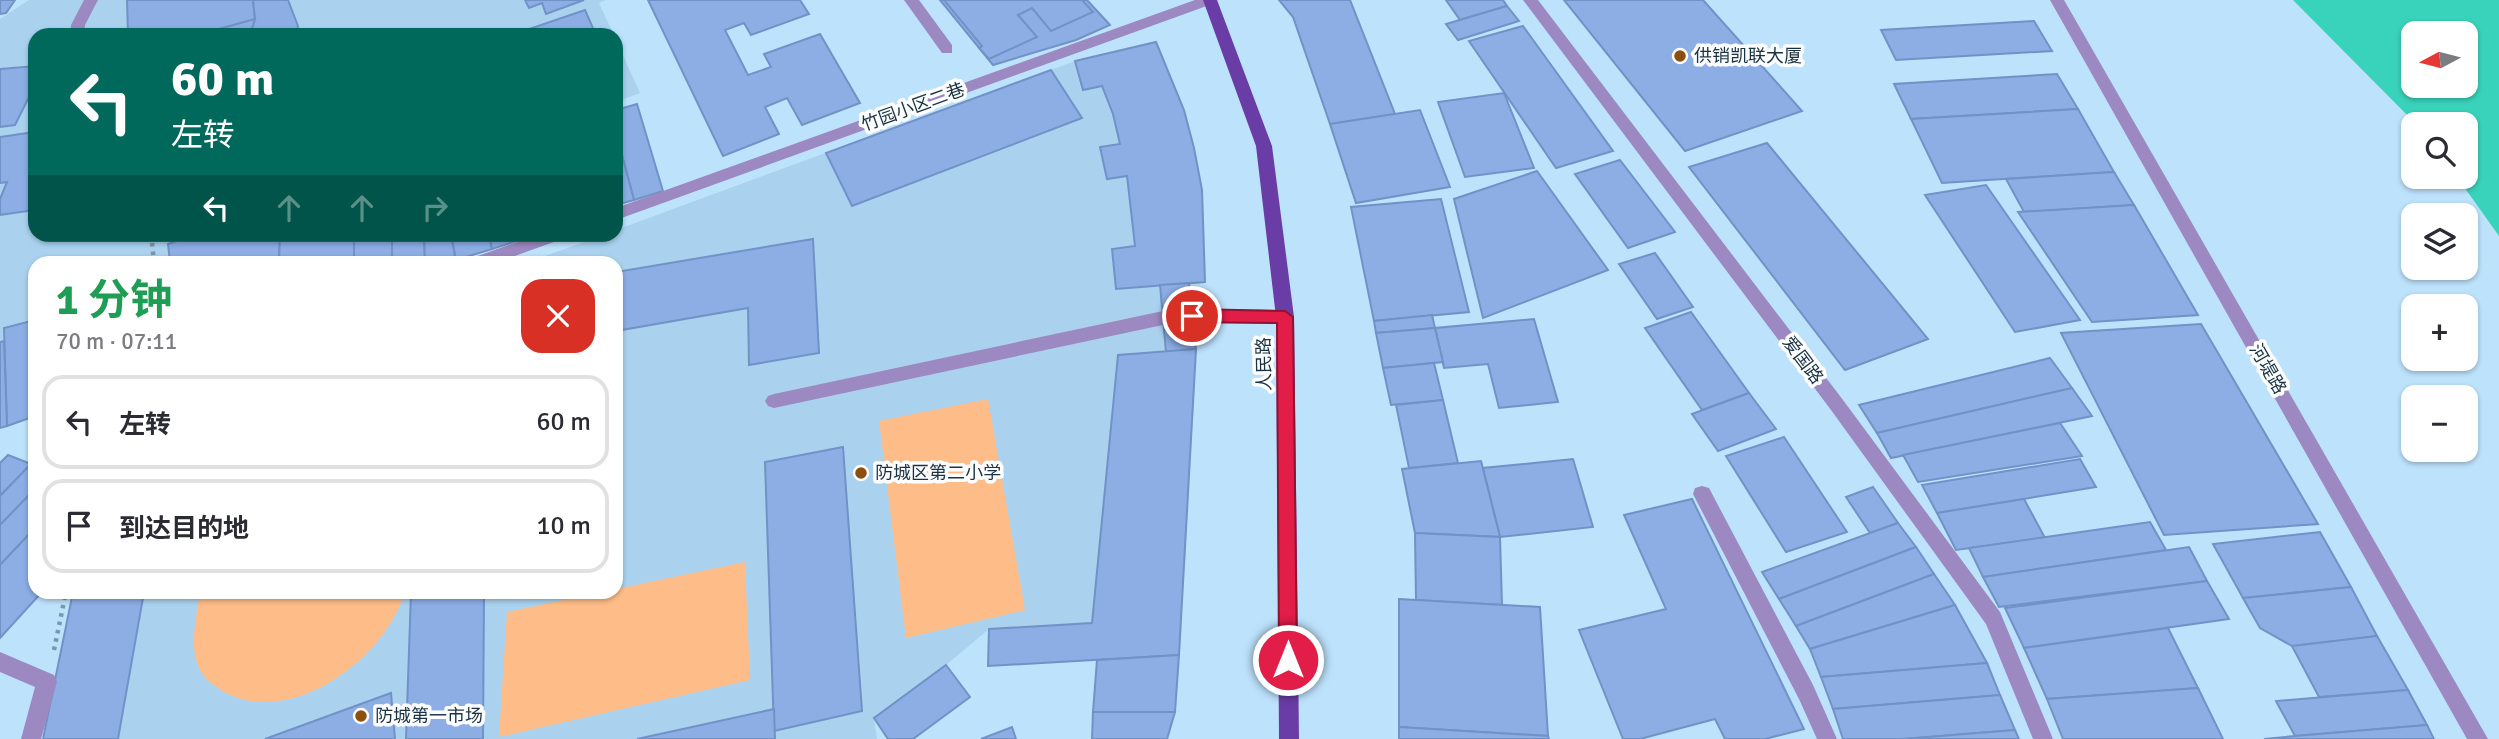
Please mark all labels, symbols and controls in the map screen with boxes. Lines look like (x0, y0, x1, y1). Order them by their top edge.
north arrow (2401, 21, 2478, 98)
map controls (2401, 21, 2478, 462)
place label: 供销凯联大厦 (1694, 45, 1802, 67)
marker: 供销凯联大厦 (1672, 48, 1688, 64)
text: 60 m (171, 49, 274, 109)
icon: left (56, 56, 147, 147)
street label: 竹园小区二巷 (858, 78, 968, 136)
button: search (2401, 112, 2478, 189)
text: 左转 (171, 116, 235, 155)
icon: left (197, 189, 235, 227)
icon: ahead (270, 189, 308, 227)
icon: ahead (343, 189, 381, 227)
icon: right (416, 189, 454, 227)
button: layers (2401, 203, 2478, 280)
text: 1 分钟 (56, 275, 172, 326)
button: close (521, 279, 595, 353)
pin (1162, 286, 1222, 346)
button: + (2401, 294, 2478, 371)
icon: arrive (1173, 297, 1211, 335)
text: 70 m · 07:11 (56, 327, 177, 356)
street label: 爱国路 (1778, 332, 1828, 388)
street label: 人民路 (1253, 337, 1275, 391)
street label: 河堤路 (2245, 340, 2291, 398)
button: − (2401, 385, 2478, 462)
icon: left (60, 403, 98, 441)
text: 60 m (536, 406, 591, 438)
text: 左转 (119, 409, 171, 441)
place label: 防城区第二小学 (875, 462, 1001, 484)
marker: 防城区第二小学 (853, 465, 869, 481)
icon: arrive (60, 507, 98, 545)
text: 10 m (536, 510, 591, 542)
text: 到达目的地 (119, 513, 249, 545)
position arrow (1251, 623, 1325, 697)
place label: 防城第一市场 (375, 705, 483, 727)
marker: 防城第一市场 (353, 708, 369, 724)

